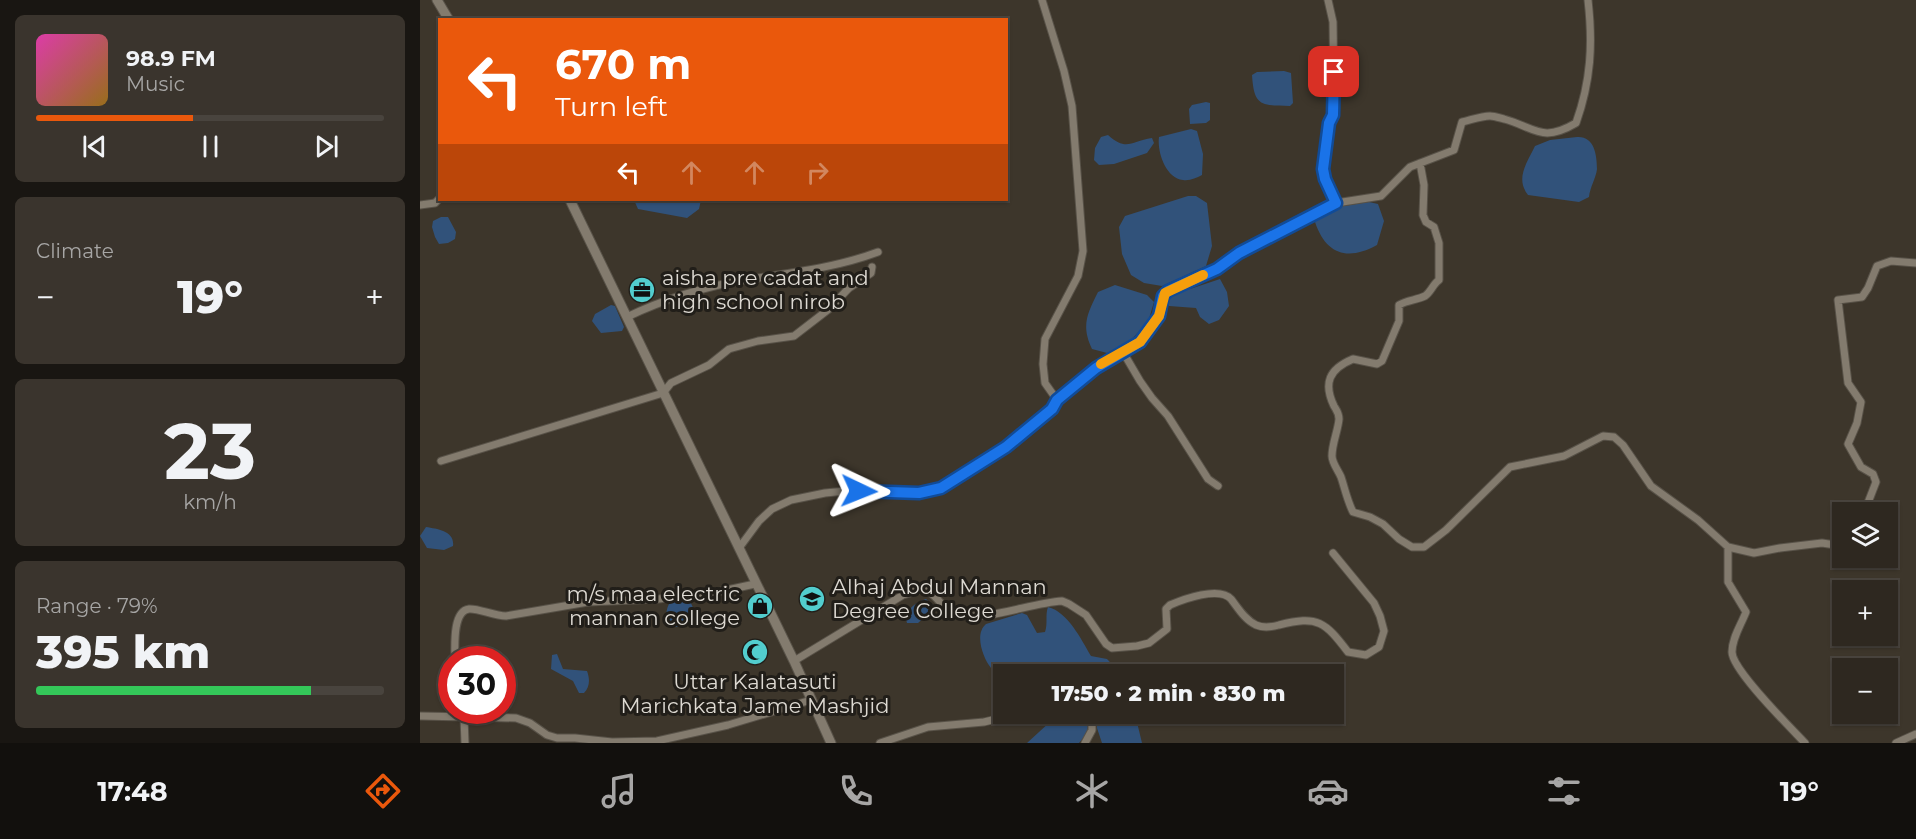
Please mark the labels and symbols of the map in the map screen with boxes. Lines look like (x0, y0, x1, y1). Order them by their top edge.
pin (1308, 46, 1359, 97)
place label: aisha pre cadat and high school nirob (662, 265, 869, 314)
office icon: aisha pre cadat and high school nirob (627, 275, 657, 305)
position arrow (827, 459, 891, 523)
place label: Alhaj Abdul Mannan Degree College (832, 574, 1047, 623)
place label: m/s maa electric mannan college (567, 581, 740, 630)
school or university icon: Alhaj Abdul Mannan Degree College (797, 584, 827, 614)
shop icon: m/s maa electric mannan college (745, 591, 775, 621)
mosque icon: Uttar Kalatasuti Marichkata Jame Mashjid (740, 637, 770, 667)
speed limit sign: 30 (438, 646, 516, 724)
place label: Uttar Kalatasuti Marichkata Jame Mashjid (621, 669, 889, 718)

